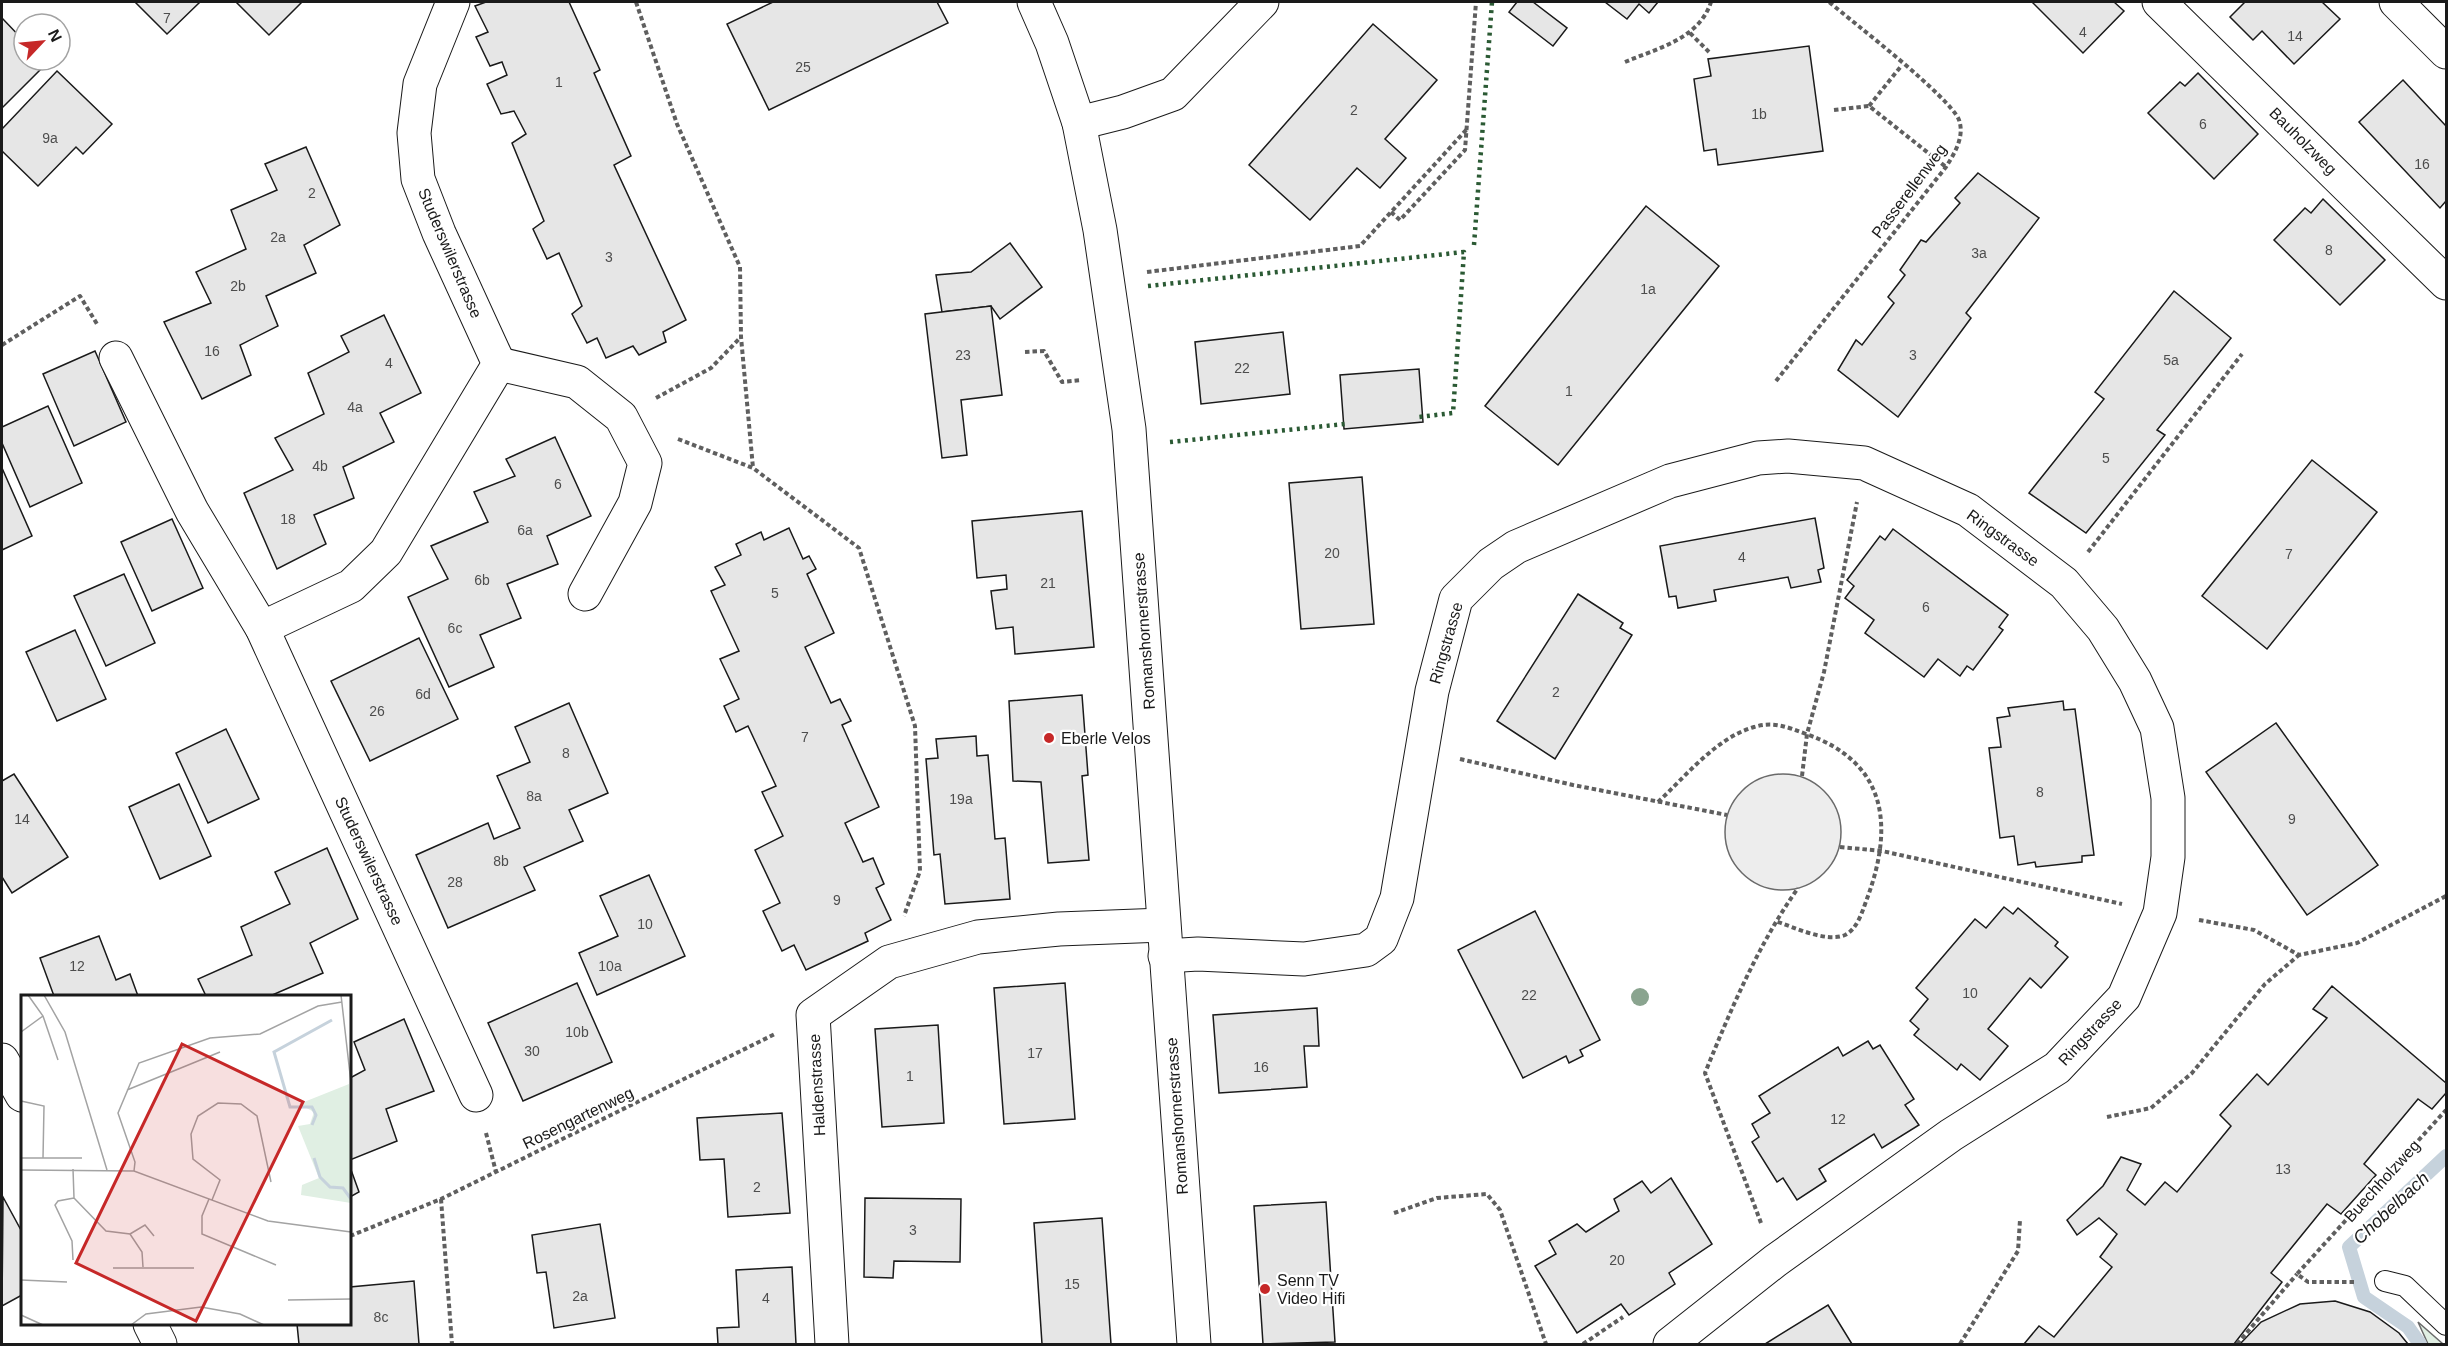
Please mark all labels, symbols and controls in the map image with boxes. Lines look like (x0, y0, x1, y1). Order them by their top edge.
house number: 7 (163, 10, 171, 26)
north arrow (12, 12, 72, 72)
house number: 4 (2079, 24, 2087, 40)
text: N (45, 27, 65, 45)
house number: 14 (2287, 28, 2303, 44)
house number: 25 (795, 59, 811, 75)
house number: 1 (555, 74, 563, 90)
house number: 2 (1350, 102, 1358, 118)
street label: Bauholzweg (2266, 104, 2340, 178)
house number: 1b (1751, 106, 1767, 122)
house number: 6 (2199, 116, 2207, 132)
house number: 9a (42, 130, 58, 146)
street label: Passerellenweg (1868, 141, 1950, 241)
house number: 16 (2414, 156, 2430, 172)
house number: 2 (308, 185, 316, 201)
street label: Studerswilerstrasse (415, 185, 485, 321)
house number: 2a (270, 229, 286, 245)
house number: 8 (2325, 242, 2333, 258)
house number: 3a (1971, 245, 1987, 261)
house number: 3 (605, 249, 613, 265)
house number: 2b (230, 278, 246, 294)
house number: 1a (1640, 281, 1656, 297)
house number: 16 (204, 343, 220, 359)
house number: 23 (955, 347, 971, 363)
house number: 3 (1909, 347, 1917, 363)
house number: 5a (2163, 352, 2179, 368)
house number: 4 (385, 355, 393, 371)
house number: 22 (1234, 360, 1250, 376)
house number: 1 (1565, 383, 1573, 399)
house number: 4a (347, 399, 363, 415)
house number: 5 (2102, 450, 2110, 466)
house number: 4b (312, 458, 328, 474)
house number: 6 (554, 476, 562, 492)
street label: Ringstrasse (1964, 506, 2042, 570)
house number: 18 (280, 511, 296, 527)
house number: 6a (517, 522, 533, 538)
house number: 20 (1324, 545, 1340, 561)
house number: 7 (2285, 546, 2293, 562)
house number: 4 (1738, 549, 1746, 565)
street label: Romanshornerstrasse (1130, 552, 1158, 710)
house number: 6b (474, 572, 490, 588)
house number: 21 (1040, 575, 1056, 591)
house number: 5 (771, 585, 779, 601)
house number: 6 (1922, 599, 1930, 615)
street label: Ringstrasse (1426, 600, 1466, 686)
house number: 6c (448, 620, 462, 636)
house number: 2 (1552, 684, 1560, 700)
house number: 6d (415, 686, 431, 702)
house number: 26 (369, 703, 385, 719)
house number: 7 (801, 729, 809, 745)
place label: Eberle Velos (1061, 730, 1151, 747)
marker: Eberle Velos (1042, 731, 1056, 745)
house number: 8 (562, 745, 570, 761)
house number: 8 (2036, 784, 2044, 800)
house number: 8a (526, 788, 542, 804)
house number: 19a (949, 791, 973, 807)
street label: Studerswilerstrasse (332, 794, 406, 928)
house number: 14 (14, 811, 30, 827)
house number: 9 (2288, 811, 2296, 827)
house number: 8b (493, 853, 509, 869)
house number: 28 (447, 874, 463, 890)
house number: 9 (833, 892, 841, 908)
house number: 10 (637, 916, 653, 932)
house number: 12 (69, 958, 85, 974)
house number: 10a (598, 958, 622, 974)
house number: 10 (1962, 985, 1978, 1001)
house number: 22 (1521, 987, 1537, 1003)
inset map (21, 995, 351, 1325)
street label: Ringstrasse (2055, 995, 2125, 1069)
house number: 10b (565, 1024, 589, 1040)
street label: Haldenstrasse (806, 1033, 828, 1137)
street label: Romanshornerstrasse (1163, 1037, 1191, 1195)
house number: 30 (524, 1043, 540, 1059)
house number: 17 (1027, 1045, 1043, 1061)
house number: 16 (1253, 1059, 1269, 1075)
house number: 1 (906, 1068, 914, 1084)
street label: Rosengartenweg (520, 1084, 636, 1152)
house number: 12 (1830, 1111, 1846, 1127)
street label: Buechholzweg (2341, 1137, 2423, 1225)
house number: 13 (2275, 1161, 2291, 1177)
water label: Chobelbach (2349, 1168, 2433, 1248)
house number: 2 (753, 1179, 761, 1195)
house number: 3 (909, 1222, 917, 1238)
house number: 20 (1609, 1252, 1625, 1268)
place label: Senn TV Video Hifi (1277, 1272, 1345, 1307)
house number: 15 (1064, 1276, 1080, 1292)
marker: Senn TV Video Hifi (1258, 1282, 1272, 1296)
house number: 2a (572, 1288, 588, 1304)
house number: 4 (762, 1290, 770, 1306)
house number: 8c (374, 1309, 388, 1325)

